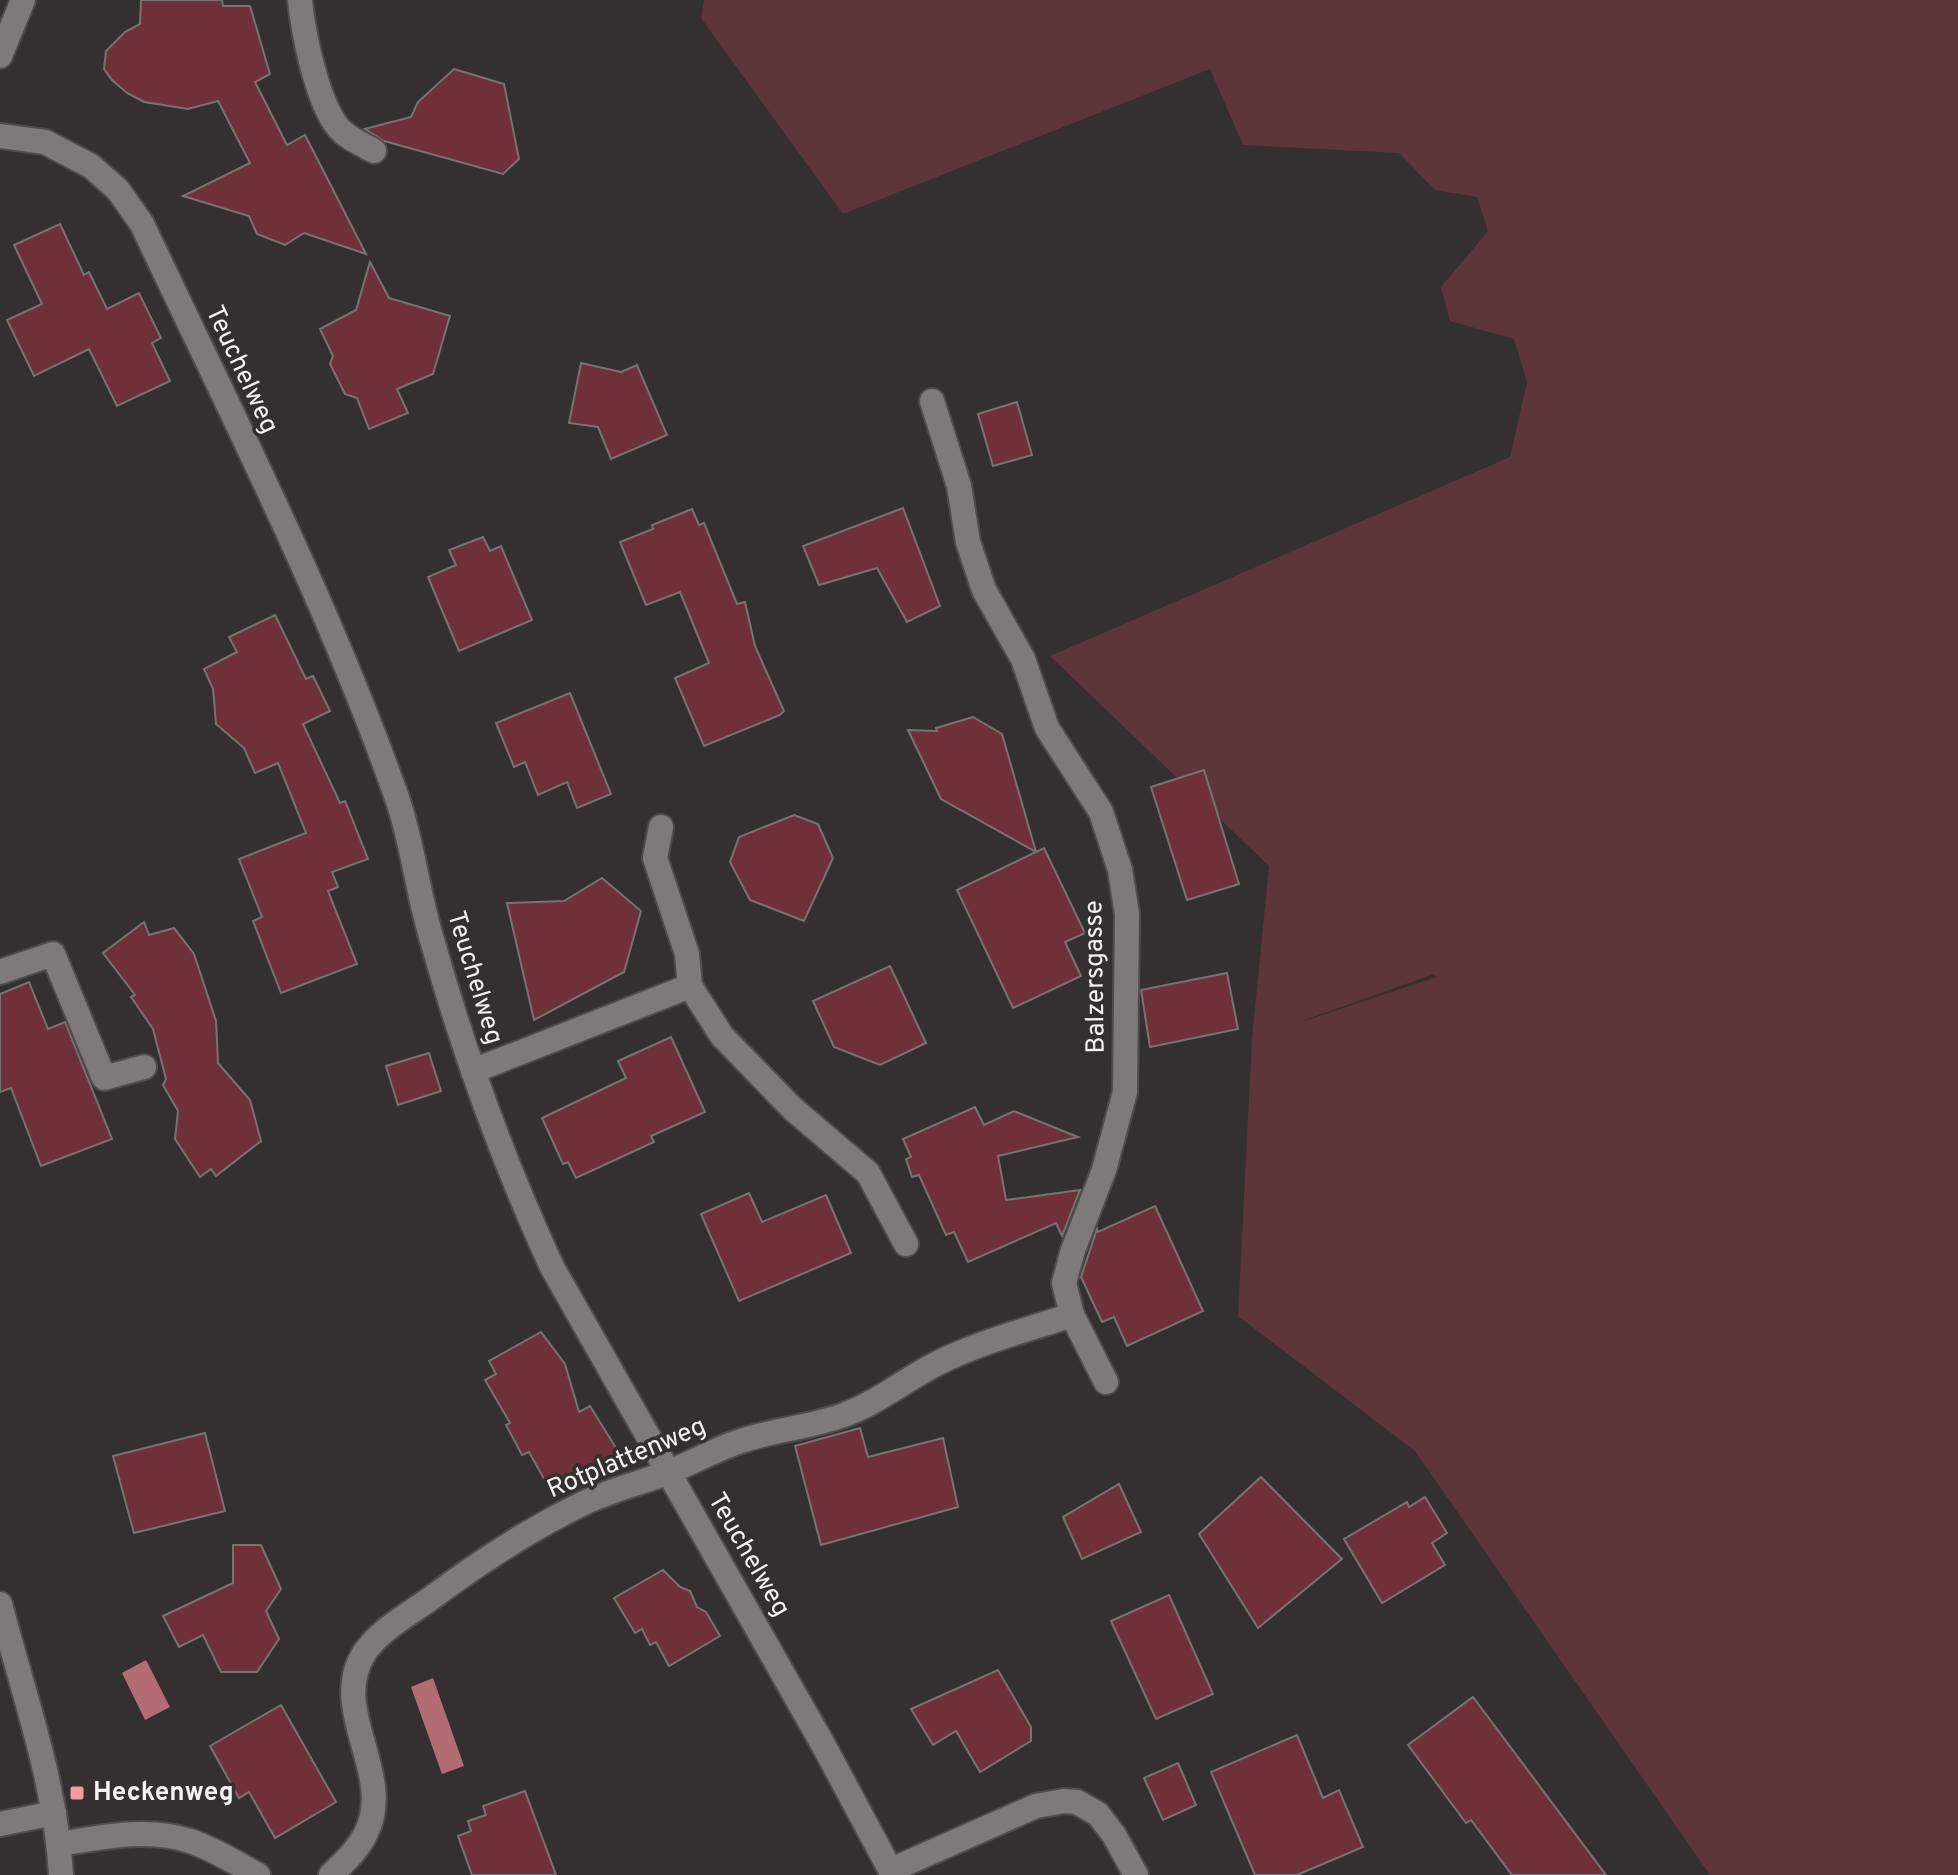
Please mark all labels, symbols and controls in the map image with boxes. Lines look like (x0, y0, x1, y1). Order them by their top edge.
street label: Teuchelweg (197, 301, 285, 439)
street label: Balzersgasse (1078, 900, 1114, 1054)
street label: Teuchelweg (438, 907, 510, 1049)
street label: Rotplattenweg (543, 1411, 711, 1507)
street label: Teuchelweg (699, 1487, 797, 1623)
place label: Heckenweg (93, 1777, 234, 1810)
marker: Heckenweg (68, 1784, 86, 1802)

